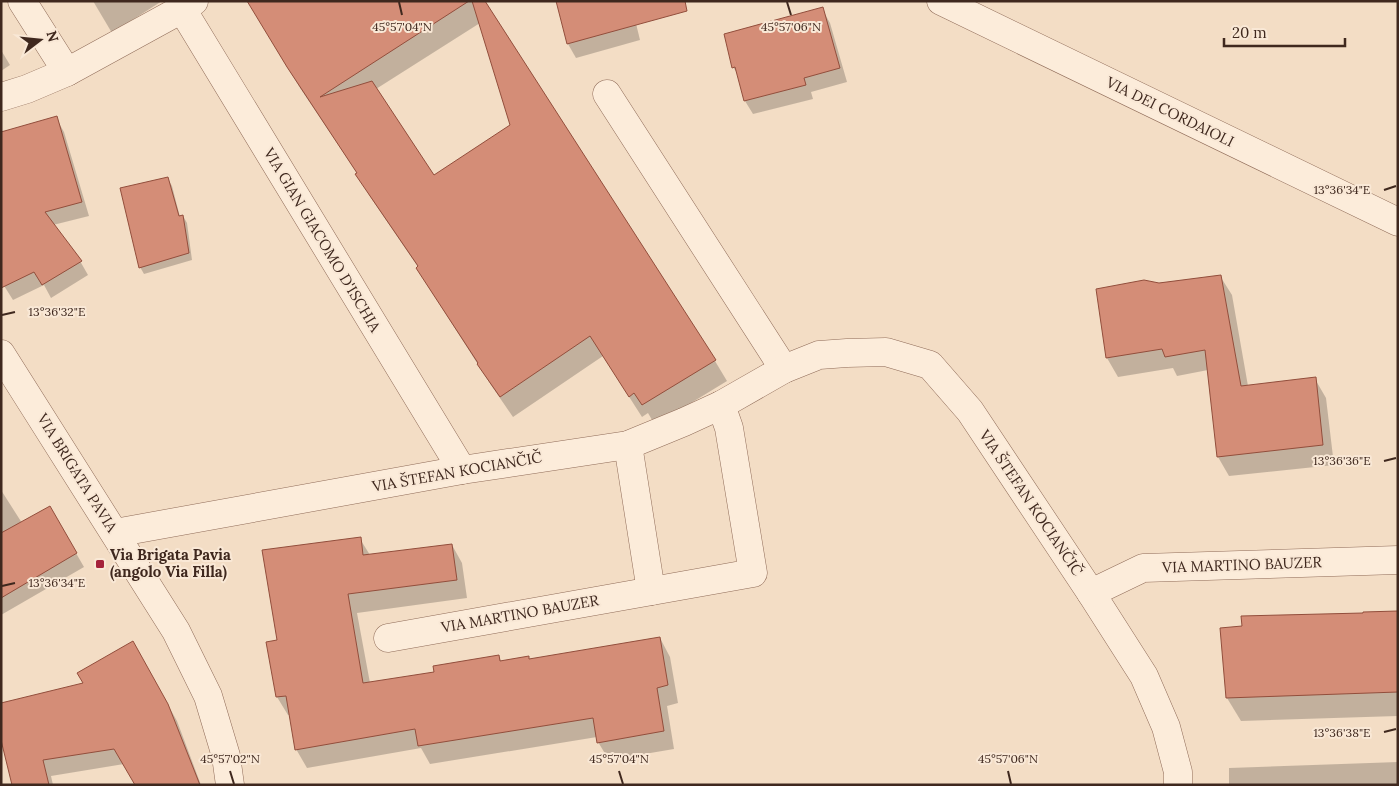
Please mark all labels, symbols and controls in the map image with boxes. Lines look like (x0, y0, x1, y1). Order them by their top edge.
north arrow (15, 15, 65, 65)
scale bar (1224, 15, 1345, 47)
text: 45°57'04"N (372, 19, 432, 34)
text: 45°57'06"N (761, 19, 821, 34)
text: 20 m (1232, 23, 1267, 42)
text: N (42, 29, 63, 44)
street label: VIA DEI CORDAIOLI (1102, 72, 1237, 151)
street label: VIA GIAN GIACOMO D'ISCHIA (259, 143, 385, 336)
text: 13°36'34"E (1314, 182, 1370, 197)
text: 13°36'32"E (29, 304, 85, 319)
street label: VIA BRIGATA PAVIA (33, 409, 122, 536)
street label: VIA ŠTEFAN KOCIANČIČ (975, 425, 1088, 580)
street label: VIA ŠTEFAN KOCIANČIČ (370, 447, 544, 496)
text: 13°36'36"E (1313, 453, 1371, 468)
place label: Via Brigata Pavia (angolo Via Filla) (110, 545, 231, 582)
street label: VIA MARTINO BAUZER (1161, 552, 1323, 577)
marker: Via Brigata Pavia (angolo Via Filla) (94, 558, 106, 570)
text: 13°36'34"E (29, 575, 85, 590)
street label: VIA MARTINO BAUZER (439, 590, 601, 637)
text: 13°36'38"E (1313, 725, 1371, 740)
text: 45°57'02"N (200, 751, 260, 766)
text: 45°57'04"N (589, 751, 649, 766)
text: 45°57'06"N (978, 751, 1038, 766)

